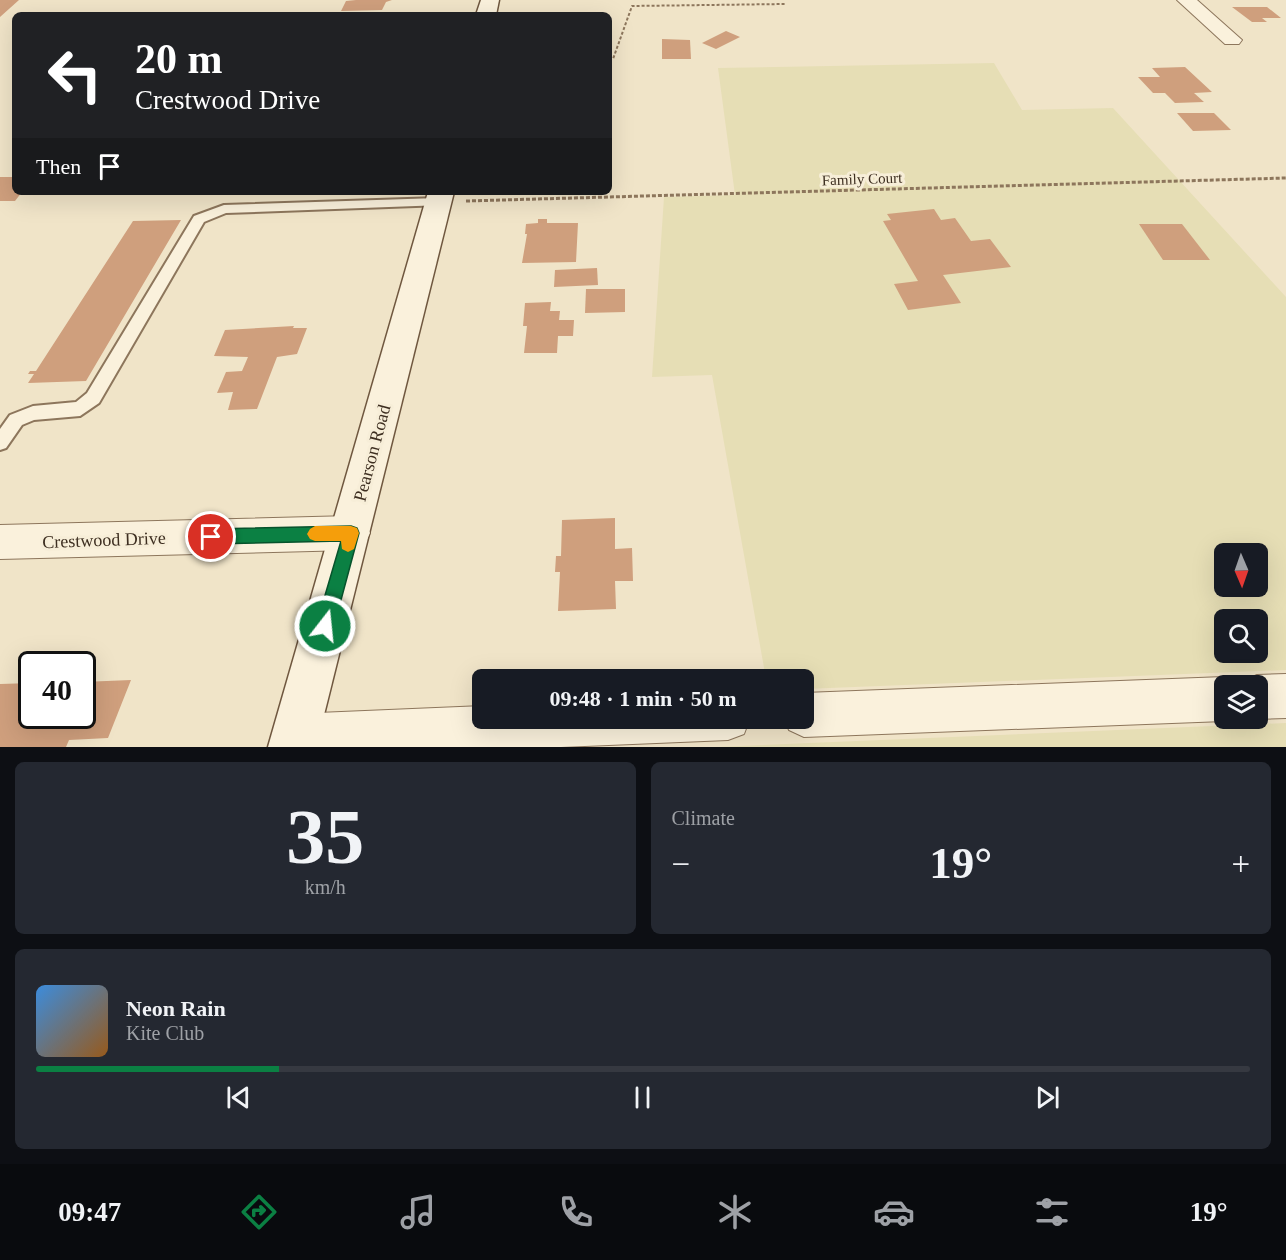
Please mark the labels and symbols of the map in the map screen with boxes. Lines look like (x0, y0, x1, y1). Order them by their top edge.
street label: Family Court (822, 170, 903, 188)
street label: Pearson Road (349, 402, 395, 504)
pin (185, 511, 236, 562)
street label: Crestwood Drive (42, 528, 166, 552)
north arrow (1214, 543, 1268, 597)
position arrow (293, 594, 357, 658)
speed limit sign: 40 (18, 651, 96, 729)

